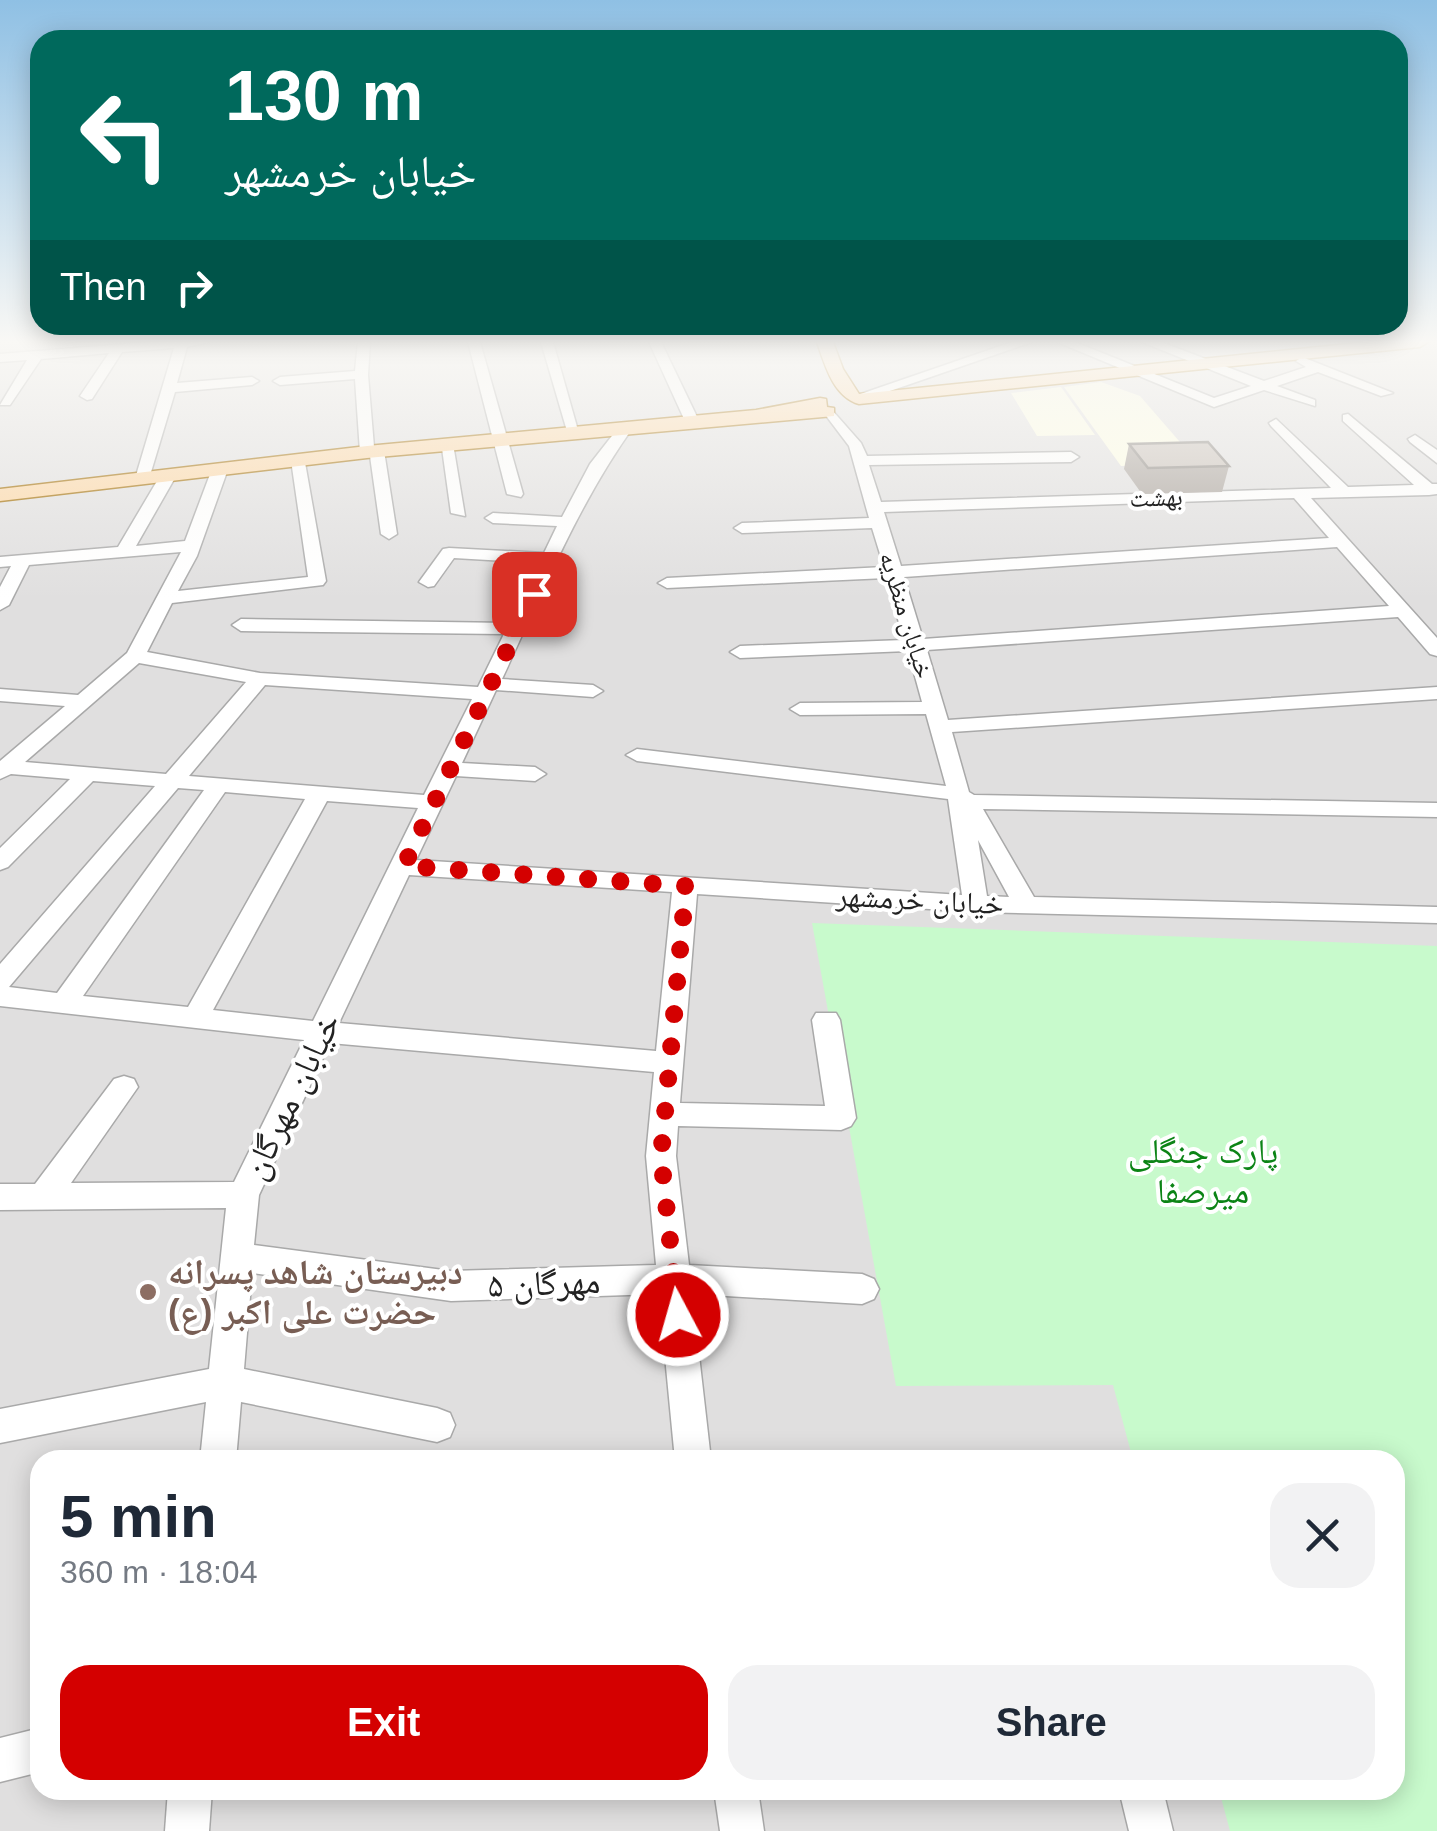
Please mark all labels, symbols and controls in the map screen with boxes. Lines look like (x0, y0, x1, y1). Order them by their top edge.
text: 130 m (225, 57, 423, 135)
icon: left (60, 70, 190, 200)
text: خیابان خرمشهر (225, 146, 476, 197)
icon: right (167, 260, 222, 315)
text: Then (60, 266, 147, 308)
street label: بهشت (1129, 482, 1183, 513)
street label: خیابان منظریه (873, 549, 939, 682)
pin (492, 552, 577, 637)
icon: arrive (507, 567, 562, 622)
street label: خیابان خرمشهر (834, 879, 1005, 922)
street label: خیابان مهرگان (234, 1006, 349, 1186)
park label: پارک جنگلی میرصفا (1128, 1131, 1278, 1211)
place label: دبیرستان شاهد پسرانه حضرت علی اکبر (ع) (168, 1252, 463, 1335)
street label: مهرگان ۵ (487, 1261, 601, 1306)
position arrow (626, 1263, 730, 1367)
marker: دبیرستان شاهد پسرانه حضرت علی اکبر (ع) (137, 1281, 159, 1303)
text: 5 min (60, 1483, 217, 1550)
button: close (1270, 1483, 1375, 1588)
text: 360 m · 18:04 (60, 1554, 257, 1590)
button: Exit (60, 1665, 708, 1780)
button: Share (728, 1665, 1375, 1780)

